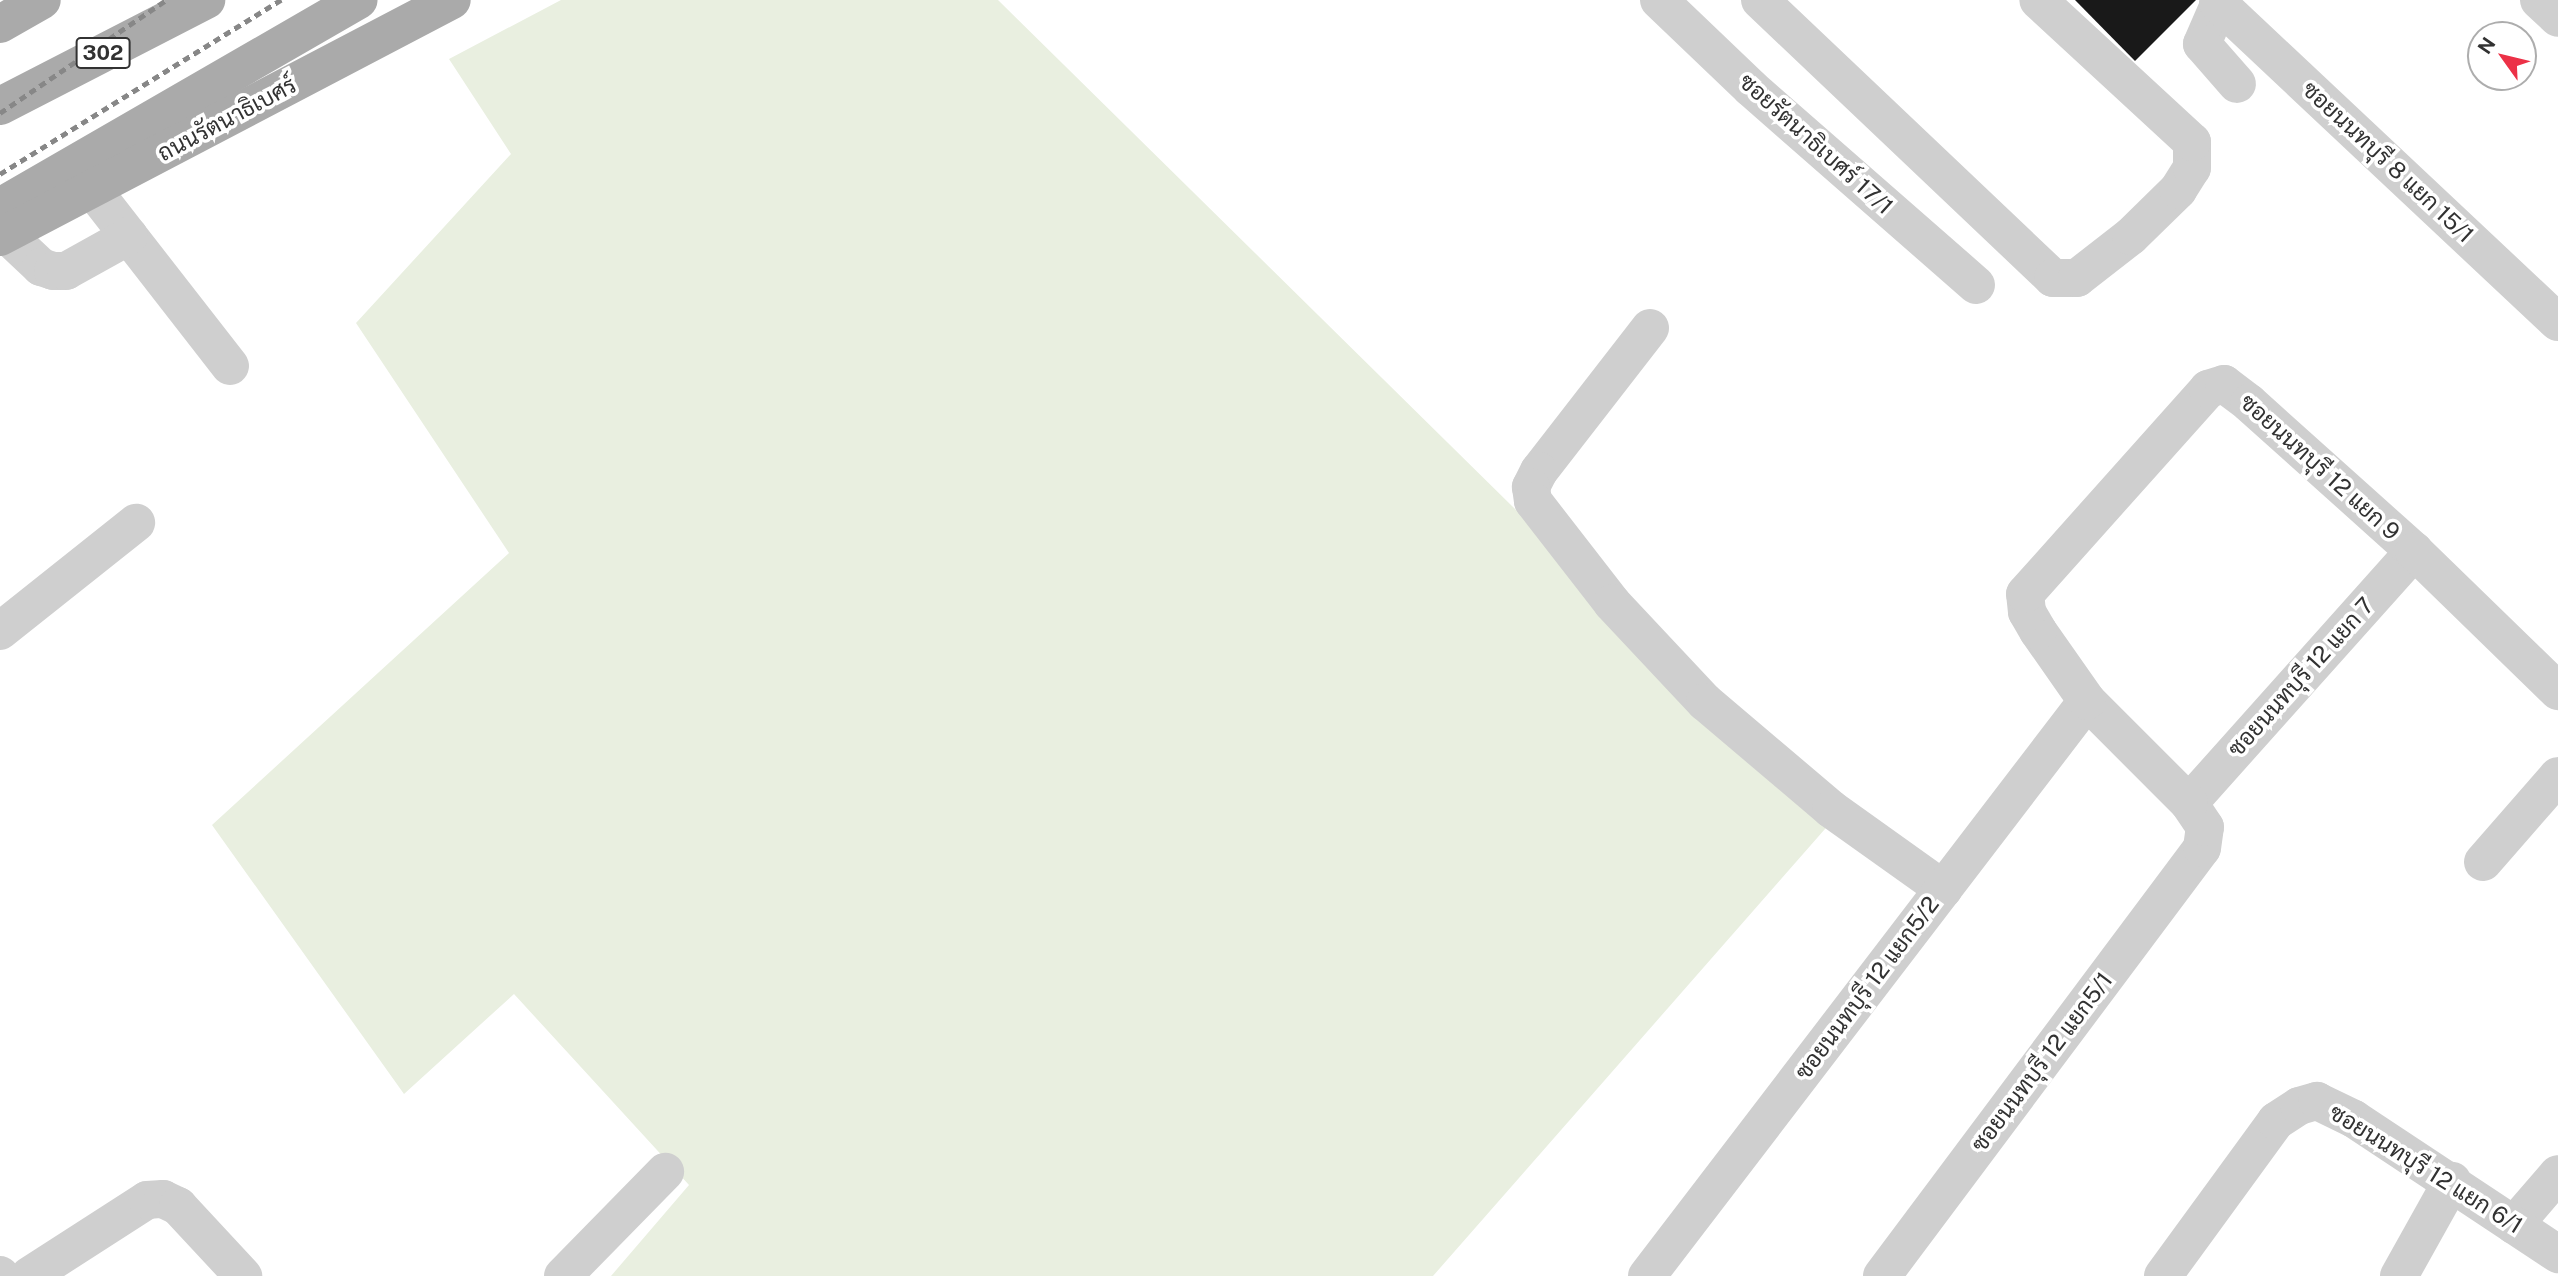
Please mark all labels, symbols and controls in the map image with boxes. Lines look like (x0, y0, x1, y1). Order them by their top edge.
north arrow (2467, 21, 2537, 91)
text: N (2473, 33, 2500, 58)
road number: 302 (75, 36, 131, 70)
street label: ซอยรัตนาธิเบศร์ 17/1 (1733, 68, 1899, 220)
street label: ถนนรัตนาธิเบศร์ (153, 71, 301, 167)
street label: ซอยนนทบุรี 8 แยก 15/1 (2297, 75, 2479, 249)
street label: ซอยนนทบุรี 12 แยก 9 (2235, 388, 2405, 546)
street label: ซอยนนทบุรี 12 แยก 7 (2222, 592, 2380, 762)
street label: ซอยนนทบุรี 12 แยก5/2 (1789, 891, 1945, 1085)
street label: ซอยนนทบุรี 12 แยก5/1 (1966, 967, 2118, 1157)
street label: ซอยนนทบุรี 12 แยก 6/1 (2324, 1098, 2528, 1240)

